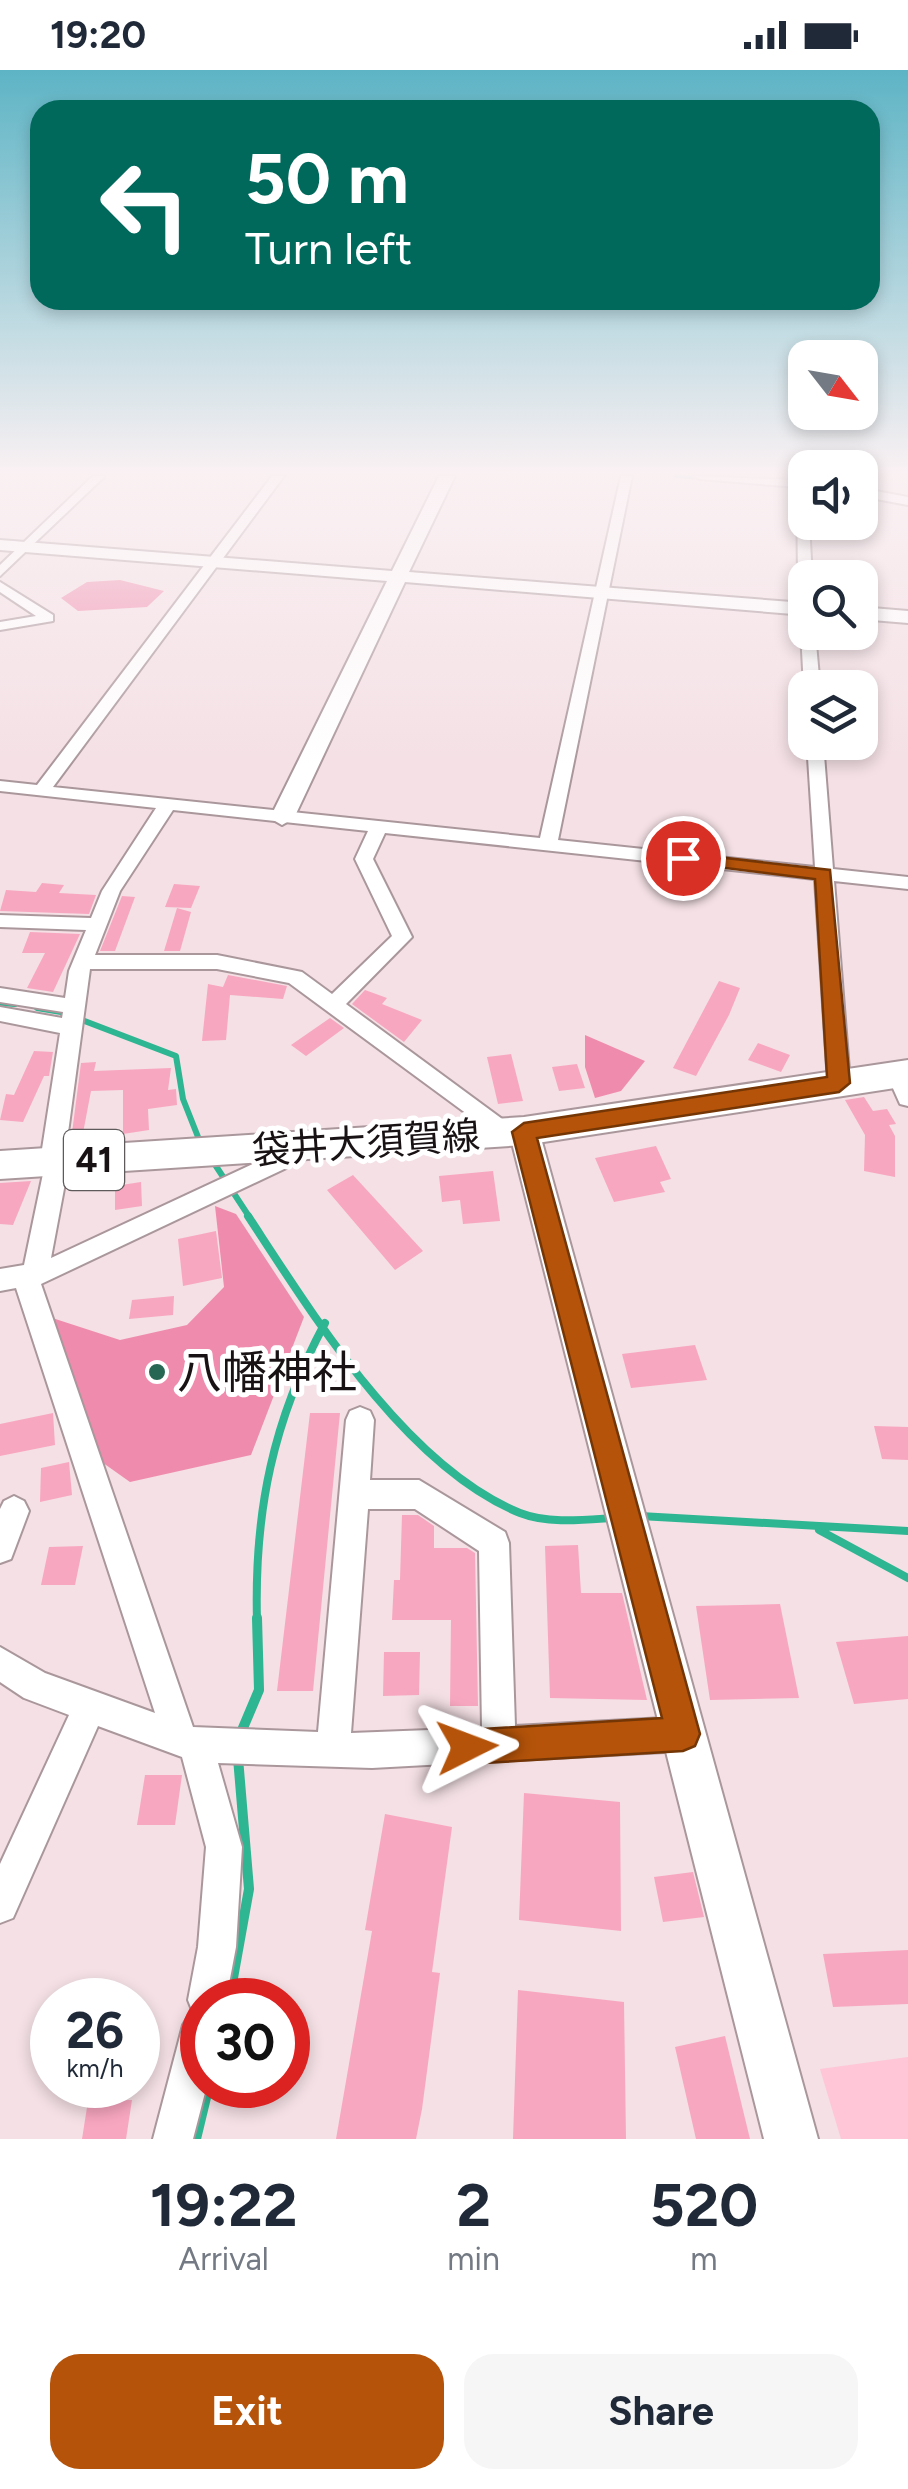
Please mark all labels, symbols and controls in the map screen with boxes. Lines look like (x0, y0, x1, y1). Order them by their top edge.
text: 19:20 (50, 12, 146, 58)
text: 50 m (245, 136, 409, 221)
icon: left (80, 140, 210, 270)
text: Turn left (245, 221, 412, 275)
north arrow (788, 340, 878, 430)
map controls (788, 340, 878, 760)
button: sound (788, 450, 878, 540)
button: search (788, 560, 878, 650)
button: layers (788, 670, 878, 760)
pin (641, 816, 726, 901)
icon: arrive (656, 831, 711, 886)
street label: 袋井大須賀線 (251, 1112, 481, 1174)
road number: 41 (64, 1130, 124, 1190)
place label: 八幡神社 (177, 1345, 357, 1399)
marker: 八幡神社 (146, 1361, 168, 1383)
position arrow (415, 1695, 519, 1799)
speed limit sign: 30 (180, 1978, 310, 2108)
text: 26 (66, 2000, 124, 2061)
text: km/h (66, 2053, 124, 2083)
text: 19:22 (150, 2169, 298, 2241)
text: 2 (456, 2169, 491, 2241)
text: 520 (650, 2169, 758, 2241)
text: Arrival (178, 2240, 269, 2278)
text: min (447, 2240, 500, 2278)
text: m (690, 2240, 718, 2278)
button: Exit (50, 2354, 444, 2469)
button: Share (464, 2354, 858, 2469)

